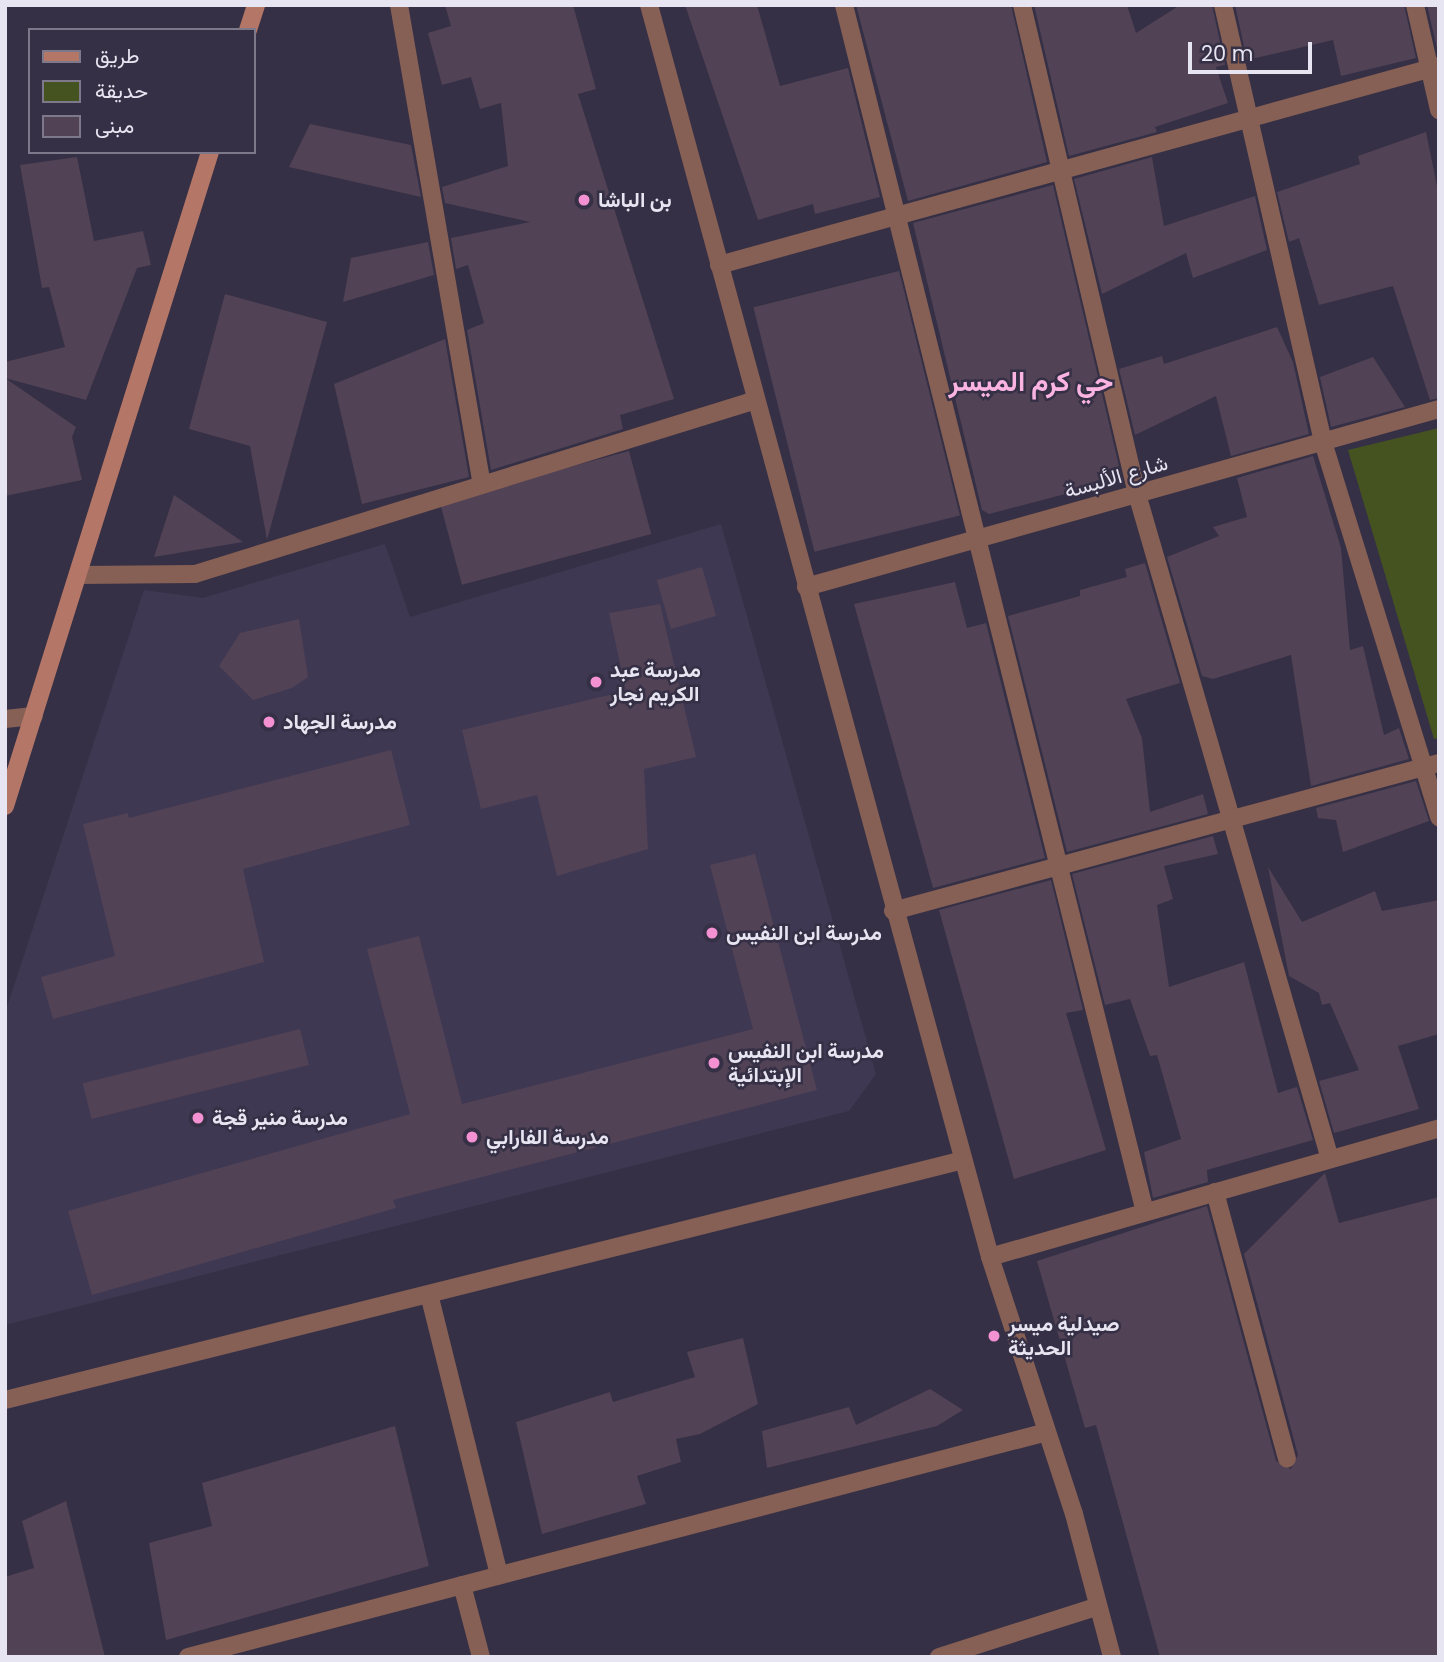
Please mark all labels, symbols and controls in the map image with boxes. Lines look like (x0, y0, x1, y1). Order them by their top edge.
legend (28, 28, 256, 154)
scale bar (1192, 28, 1316, 72)
text: 20 m (1201, 39, 1254, 68)
text: طريق (95, 41, 140, 70)
text: حديقة (95, 76, 148, 105)
text: مبنى (95, 111, 134, 140)
place label: بن الباشا (598, 187, 672, 213)
marker: بن الباشا (576, 192, 592, 208)
district label: حي كرم الميسر (949, 365, 1113, 399)
street label: شارع الألبسة (1061, 450, 1171, 504)
place label: مدرسة عبد الكريم نجار (610, 657, 701, 707)
marker: مدرسة عبد الكريم نجار (588, 674, 604, 690)
place label: مدرسة الجهاد (283, 709, 397, 735)
marker: مدرسة الجهاد (261, 714, 277, 730)
place label: مدرسة ابن النفيس (726, 920, 882, 946)
marker: مدرسة ابن النفيس (704, 925, 720, 941)
place label: مدرسة ابن النفيس الإبتدائية (728, 1038, 884, 1088)
marker: مدرسة ابن النفيس الإبتدائية (706, 1055, 722, 1071)
place label: مدرسة منير قجة (212, 1105, 348, 1131)
marker: مدرسة منير قجة (190, 1110, 206, 1126)
place label: مدرسة الفارابي (486, 1124, 609, 1150)
marker: مدرسة الفارابي (464, 1129, 480, 1145)
place label: صيدلية ميسر الحديثة (1008, 1311, 1119, 1361)
marker: صيدلية ميسر الحديثة (986, 1328, 1002, 1344)

